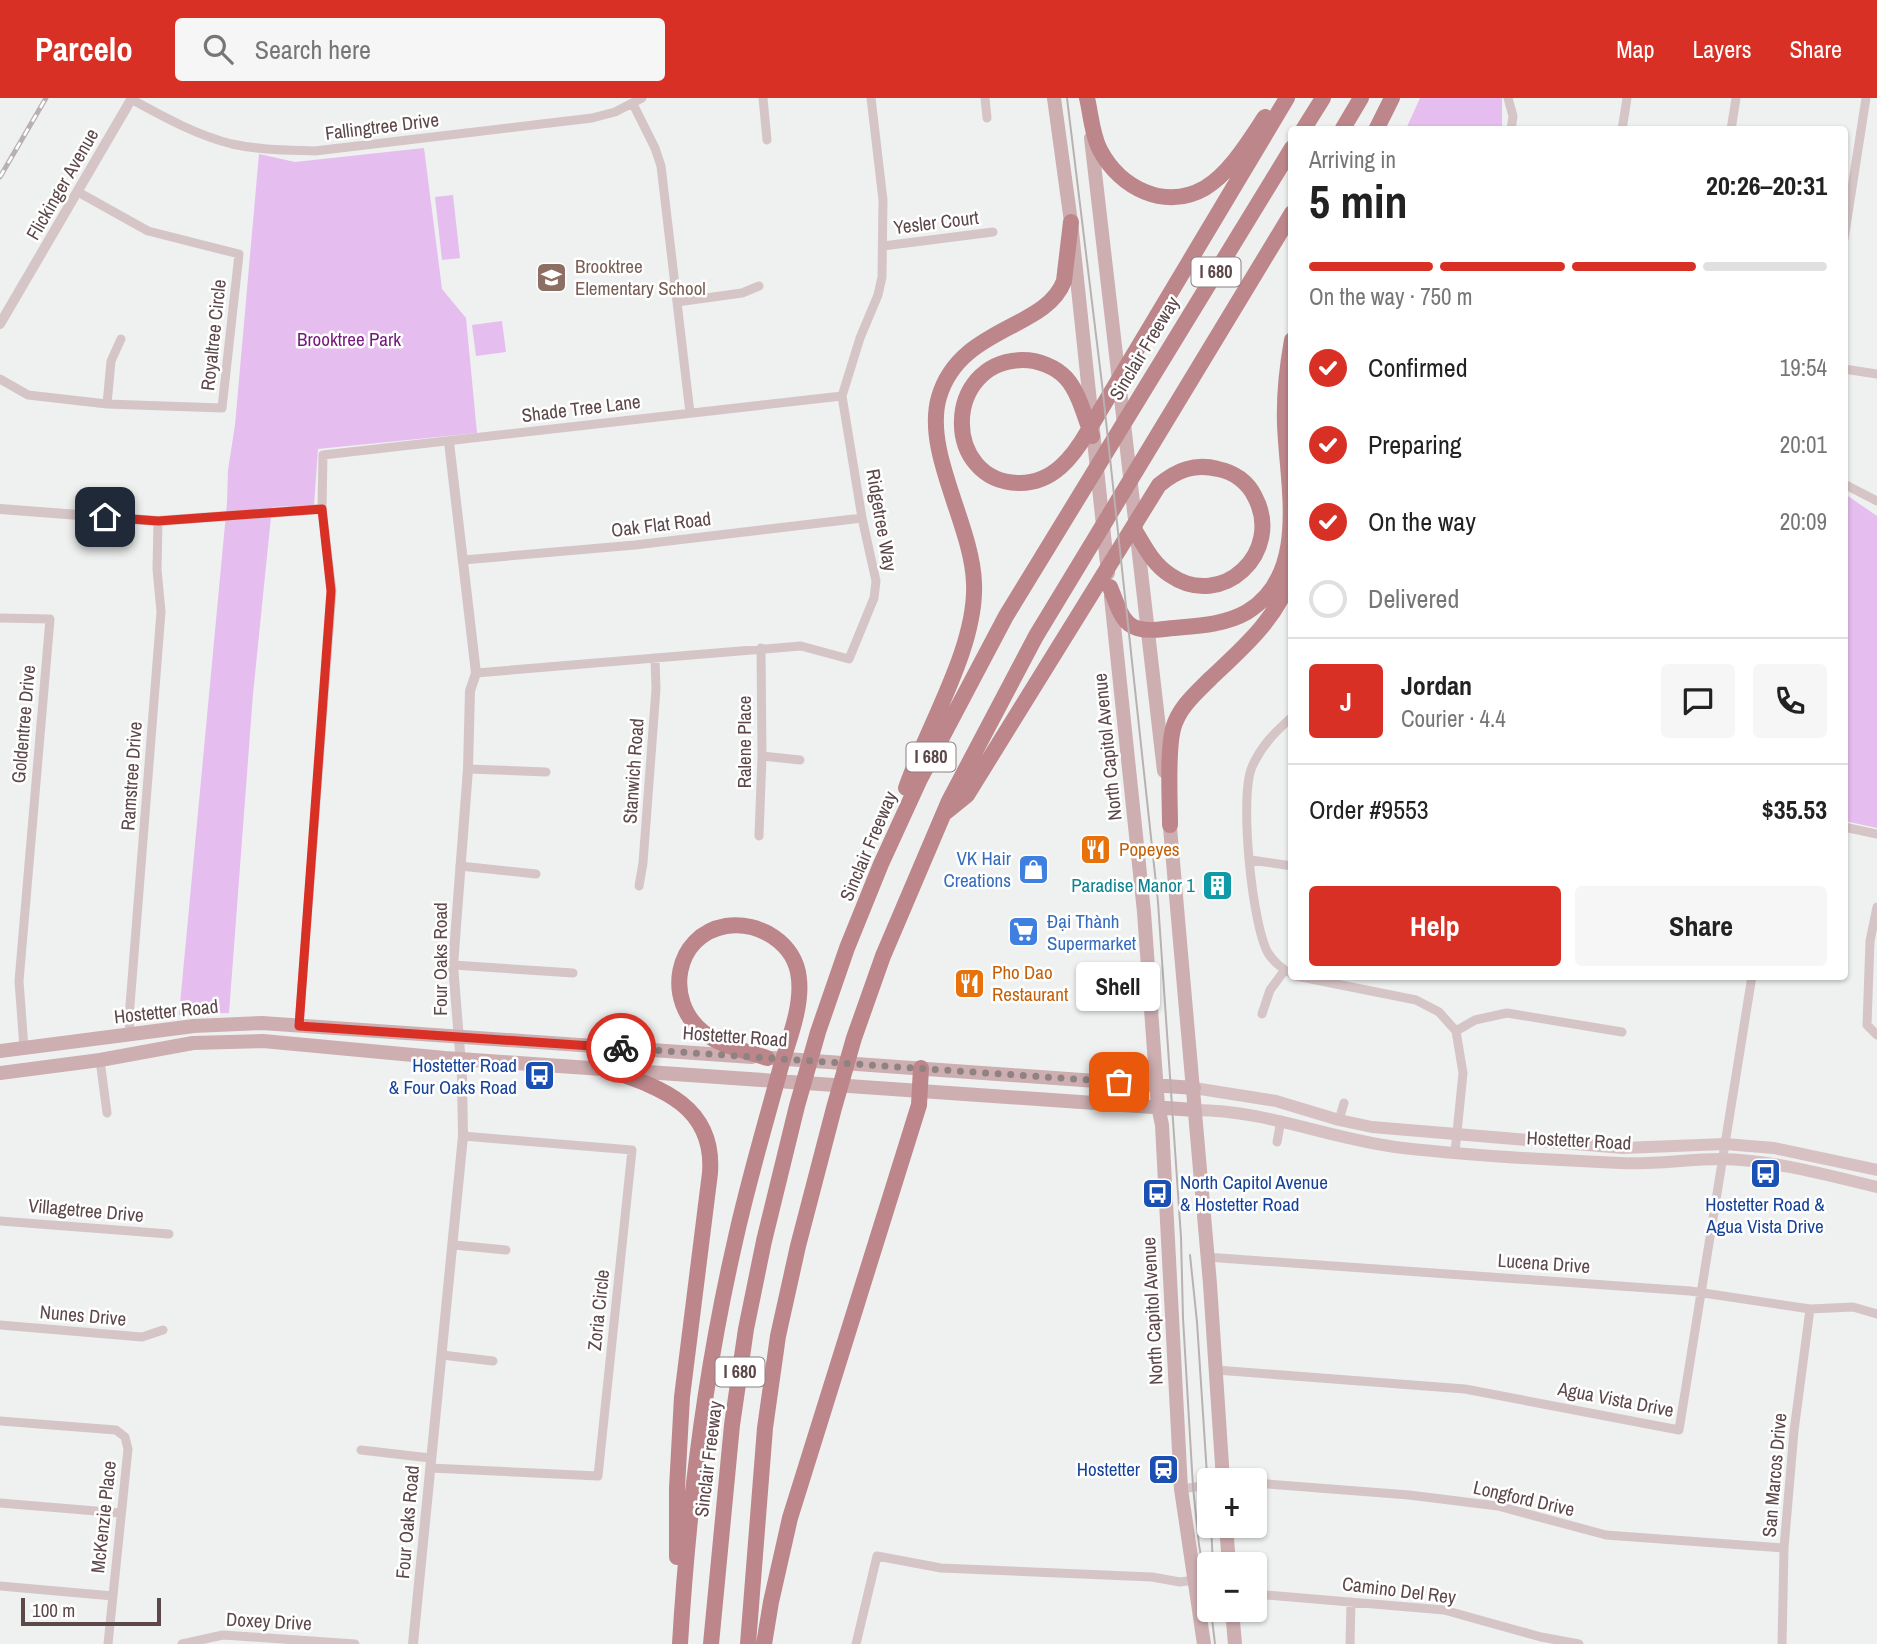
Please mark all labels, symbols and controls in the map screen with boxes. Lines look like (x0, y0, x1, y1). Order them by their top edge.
search box (175, 18, 665, 81)
text: Parcelo (35, 27, 133, 71)
icon: search (199, 30, 237, 68)
text: Search here (255, 32, 371, 67)
text: Map (1616, 33, 1654, 65)
text: Layers (1692, 33, 1751, 65)
text: Share (1789, 33, 1842, 65)
street label: Fallingtree Drive (324, 106, 440, 146)
street label: Flickinger Avenue (20, 124, 104, 244)
text: Arriving in (1309, 144, 1396, 175)
text: 20:26–20:31 (1706, 168, 1827, 203)
text: 5 min (1309, 170, 1408, 232)
street label: Yesler Court (892, 204, 981, 240)
place label: Brooktree Elementary School (575, 253, 706, 301)
road number: I 680 (1192, 258, 1240, 286)
school or university icon: Brooktree Elementary School (535, 260, 569, 294)
street label: Royaltree Circle (194, 278, 232, 392)
text: On the way · 750 m (1309, 281, 1473, 312)
street label: Sinclair Freeway (1103, 291, 1185, 405)
park label: Brooktree Park (297, 326, 401, 352)
icon: check (1309, 349, 1347, 387)
text: Confirmed (1368, 350, 1468, 385)
text: 19:54 (1780, 352, 1827, 383)
street label: Shade Tree Lane (520, 388, 642, 428)
icon: check (1309, 426, 1347, 464)
text: Preparing (1368, 427, 1462, 462)
text: 20:01 (1780, 429, 1827, 460)
street label: Ridgetree Way (860, 467, 904, 573)
pin (75, 487, 135, 547)
icon: home (86, 498, 124, 536)
icon: check (1309, 503, 1347, 541)
text: On the way (1368, 504, 1476, 539)
street label: Oak Flat Road (610, 505, 712, 543)
text: 20:09 (1780, 506, 1827, 537)
text: Delivered (1368, 581, 1459, 616)
street label: Goldentree Drive (5, 664, 41, 784)
button: chat (1661, 664, 1735, 738)
button: phone (1753, 664, 1827, 738)
text: Jordan (1401, 668, 1472, 703)
street label: North Capitol Avenue (1086, 672, 1128, 822)
text: J (1340, 684, 1352, 719)
street label: Ralene Place (731, 696, 757, 788)
text: Courier · 4.4 (1401, 703, 1506, 734)
street label: Stanwich Road (616, 717, 650, 825)
street label: Ramstree Drive (114, 721, 148, 831)
road number: I 680 (906, 742, 956, 772)
street label: Sinclair Freeway (833, 787, 903, 905)
text: Order #9553 (1309, 792, 1429, 827)
text: $35.53 (1762, 792, 1827, 827)
restaurant icon: Popeyes (1079, 832, 1113, 866)
place label: Popeyes (1119, 836, 1180, 862)
place label: VK Hair Creations (943, 845, 1012, 893)
shop icon: VK Hair Creations (1017, 852, 1051, 886)
building icon: Paradise Manor 1 (1201, 868, 1235, 902)
place label: Paradise Manor 1 (1071, 872, 1195, 898)
button: Help (1309, 886, 1561, 966)
button: Share (1575, 886, 1827, 966)
street label: Four Oaks Road (427, 902, 453, 1016)
place label: Đại Thành Supermarket (1047, 908, 1137, 956)
supermarket icon: Đại Thành Supermarket (1007, 915, 1041, 949)
place label: Pho Dao Restaurant (992, 959, 1069, 1007)
callout: Shell (1077, 963, 1161, 1012)
restaurant icon: Pho Dao Restaurant (952, 966, 986, 1000)
text: Shell (1095, 971, 1141, 1002)
street label: Hostetter Road (113, 993, 219, 1029)
courier (586, 1013, 656, 1083)
street label: Hostetter Road (682, 1019, 788, 1053)
icon: bike (602, 1029, 640, 1067)
place label: Hostetter Road & Four Oaks Road (389, 1052, 517, 1100)
pin (1089, 1052, 1149, 1112)
bus stop icon: Hostetter Road & Four Oaks Road (523, 1059, 557, 1093)
icon: bag (1100, 1063, 1138, 1101)
street label: Hostetter Road (1526, 1124, 1632, 1156)
bus stop icon: Hostetter Road & Agua Vista Drive (1748, 1156, 1782, 1190)
place label: North Capitol Avenue & Hostetter Road (1180, 1169, 1328, 1217)
bus stop icon: North Capitol Avenue & Hostetter Road (1140, 1176, 1174, 1210)
place label: Hostetter Road & Agua Vista Drive (1705, 1191, 1825, 1239)
street label: Villagetree Drive (27, 1192, 145, 1228)
street label: North Capitol Avenue (1135, 1236, 1169, 1386)
street label: Lucena Drive (1497, 1247, 1591, 1279)
street label: Zoria Circle (581, 1268, 615, 1352)
street label: Nunes Drive (39, 1298, 127, 1332)
road number: I 680 (716, 1358, 764, 1386)
street label: Agua Vista Drive (1555, 1375, 1676, 1423)
street label: Sinclair Freeway (688, 1399, 728, 1519)
street label: San Marcos Drive (1756, 1412, 1792, 1538)
station icon: Hostetter (1146, 1452, 1180, 1486)
place label: Hostetter (1077, 1456, 1141, 1482)
street label: McKenzie Place (84, 1460, 122, 1574)
street label: Four Oaks Road (389, 1464, 425, 1580)
map controls (1197, 1468, 1267, 1622)
button: + (1197, 1468, 1267, 1538)
street label: Longford Drive (1471, 1474, 1577, 1522)
button: − (1197, 1552, 1267, 1622)
street label: Camino Del Rey (1341, 1570, 1458, 1610)
scale bar (21, 1595, 161, 1627)
text: 100 m (32, 1597, 75, 1623)
street label: Doxey Drive (226, 1606, 312, 1636)

